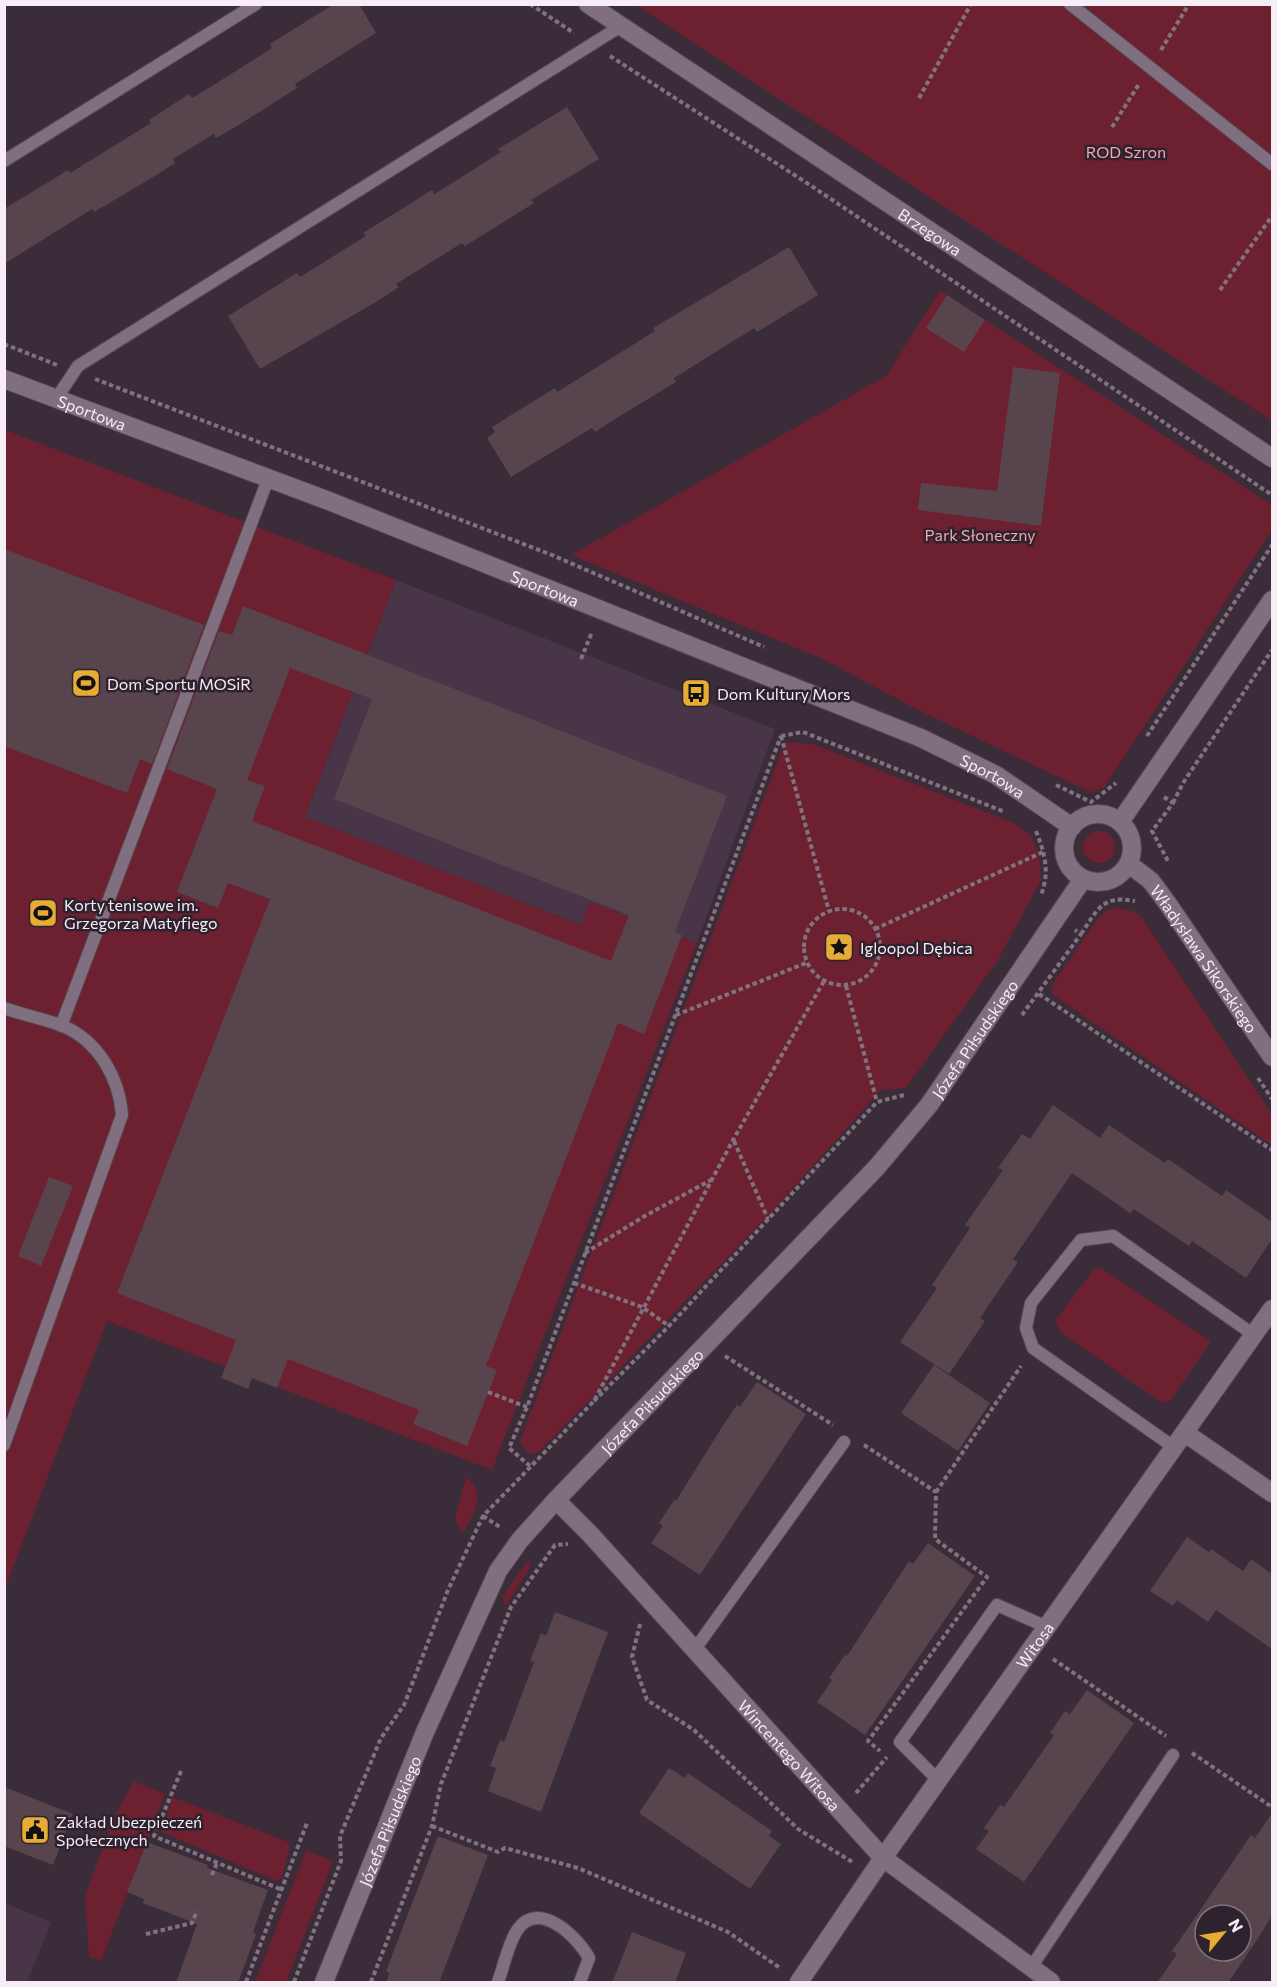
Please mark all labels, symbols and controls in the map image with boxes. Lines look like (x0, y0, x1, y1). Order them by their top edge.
park label: ROD Szron (1086, 142, 1166, 161)
street label: Brzegowa (895, 203, 966, 259)
street label: Sportowa (55, 391, 129, 434)
park label: Park Słoneczny (924, 525, 1036, 544)
street label: Sportowa (508, 565, 582, 610)
sports icon: Dom Sportu MOSiR (70, 667, 102, 699)
place label: Dom Sportu MOSiR (107, 674, 251, 693)
bus stop icon: Dom Kultury Mors (680, 677, 712, 709)
place label: Dom Kultury Mors (717, 684, 850, 703)
street label: Sportowa (957, 750, 1029, 802)
street label: Władysława Sikorskiego (1147, 881, 1262, 1036)
place label: Korty tenisowe im. Grzegorza Matyfiego (64, 895, 218, 932)
sports icon: Korty tenisowe im. Grzegorza Matyfiego (27, 897, 59, 929)
place icon: Igloopol Dębica (823, 931, 855, 963)
place label: Igloopol Dębica (860, 938, 973, 957)
street label: Józefa Piłsudskiego (927, 976, 1021, 1101)
street label: Józefa Piłsudskiego (596, 1344, 707, 1458)
street label: Witosa (1011, 1618, 1057, 1672)
street label: Wincentego Witosa (735, 1695, 845, 1814)
street label: Józefa Piłsudskiego (354, 1753, 424, 1889)
place label: Zakład Ubezpieczeń Społecznych (56, 1812, 202, 1849)
public building icon: Zakład Ubezpieczeń Społecznych (19, 1814, 51, 1846)
north arrow (1193, 1903, 1253, 1963)
text: N (1225, 1915, 1248, 1935)

